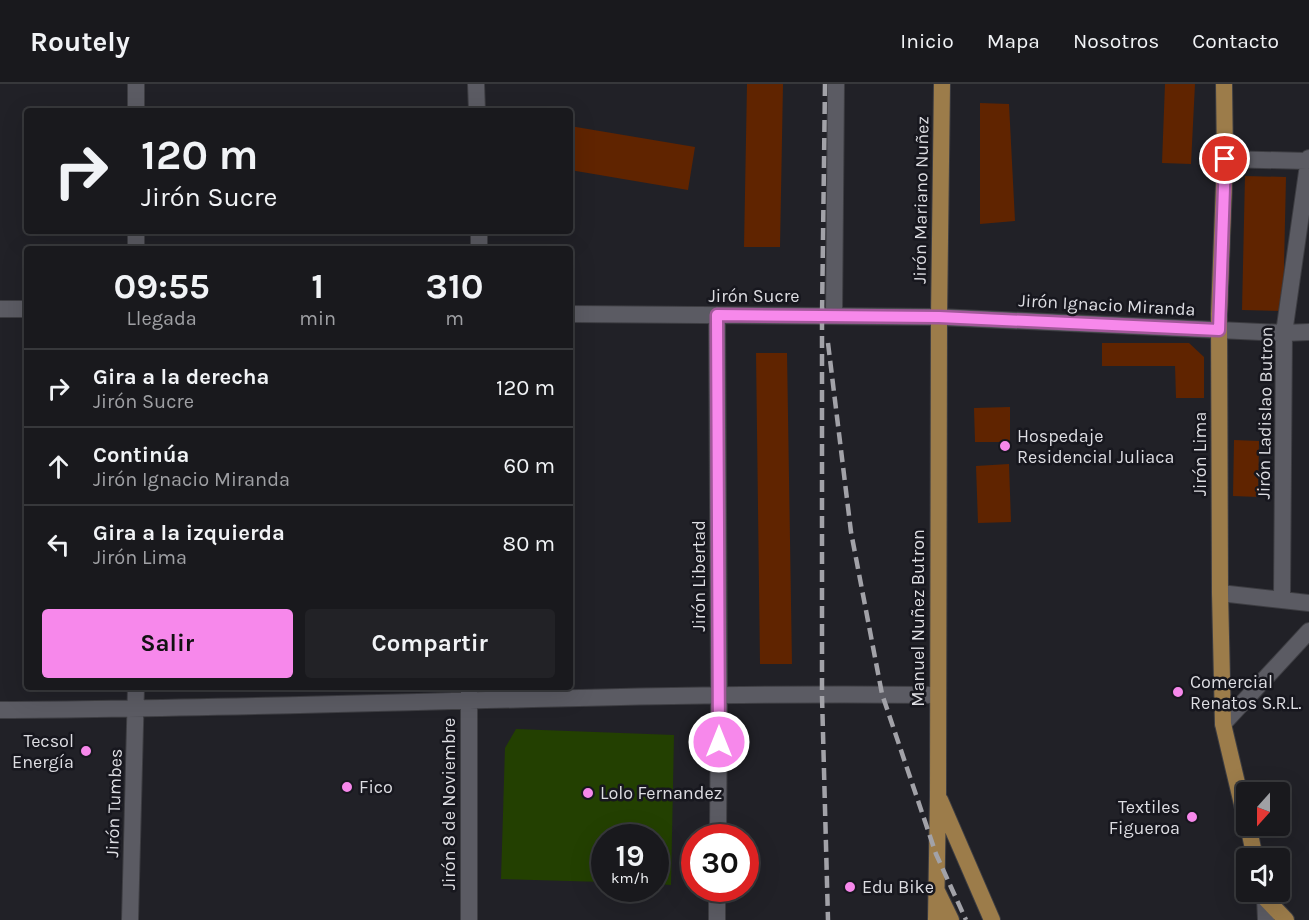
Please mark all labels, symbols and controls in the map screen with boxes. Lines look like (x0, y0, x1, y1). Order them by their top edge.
text: Routely (30, 25, 130, 58)
text: Inicio (900, 29, 954, 53)
text: Mapa (987, 29, 1040, 53)
text: Nosotros (1073, 29, 1159, 53)
text: Contacto (1192, 29, 1279, 53)
street label: Jirón Mariano Nuñez (909, 116, 933, 284)
text: 120 m (141, 130, 258, 180)
icon: right (42, 132, 120, 210)
pin (1199, 133, 1250, 184)
icon: arrive (1208, 142, 1241, 175)
text: Jirón Sucre (141, 181, 277, 213)
text: 09:55 (113, 265, 210, 307)
text: 1 (311, 265, 324, 307)
text: 310 (426, 265, 484, 307)
street label: Jirón Sucre (709, 285, 799, 307)
street label: Jirón Ignacio Miranda (1018, 289, 1196, 321)
text: Llegada (126, 307, 197, 330)
text: min (299, 307, 336, 330)
text: m (445, 307, 464, 330)
street label: Jirón Ladislao Butron (1252, 326, 1278, 500)
text: Gira a la derecha (93, 364, 269, 390)
icon: right (42, 372, 75, 405)
text: 120 m (496, 375, 555, 401)
text: Jirón Sucre (93, 390, 194, 413)
street label: Jirón Lima (1189, 412, 1211, 496)
place label: Hospedaje Residencial Juliaca (1017, 425, 1174, 468)
marker: Hospedaje Residencial Juliaca (998, 439, 1012, 453)
text: Continúa (93, 442, 189, 468)
icon: ahead (42, 450, 75, 483)
text: 60 m (504, 453, 555, 479)
text: Jirón Ignacio Miranda (93, 468, 290, 491)
text: Gira a la izquierda (93, 520, 285, 546)
street label: Jirón Libertad (688, 520, 710, 632)
icon: left (42, 528, 75, 561)
street label: Manuel Nuñez Butron (907, 529, 929, 707)
text: 80 m (503, 531, 555, 557)
text: Jirón Lima (93, 546, 187, 569)
button: Salir (42, 609, 293, 678)
button: Compartir (305, 609, 555, 678)
place label: Comercial Renatos S.R.L. (1190, 671, 1301, 714)
marker: Comercial Renatos S.R.L. (1171, 685, 1185, 699)
position arrow (687, 710, 751, 774)
street label: Jirón 8 de Noviembre (438, 718, 460, 890)
place label: Tecsol Energía (12, 730, 74, 773)
marker: Tecsol Energía (79, 744, 93, 758)
street label: Jirón Tumbes (101, 748, 127, 858)
place label: Fico (359, 776, 393, 798)
marker: Fico (340, 780, 354, 794)
place label: Lolo Fernandez (600, 782, 722, 804)
north arrow (1236, 782, 1290, 836)
map controls (1236, 782, 1290, 902)
marker: Lolo Fernandez (581, 786, 595, 800)
place label: Textiles Figueroa (1109, 796, 1180, 839)
marker: Textiles Figueroa (1185, 810, 1199, 824)
speed limit sign: 30 (681, 824, 759, 902)
text: 19 (615, 838, 644, 874)
button: sound (1236, 848, 1290, 902)
text: km/h (611, 869, 649, 887)
place label: Edu Bike (862, 876, 934, 898)
marker: Edu Bike (843, 880, 857, 894)

